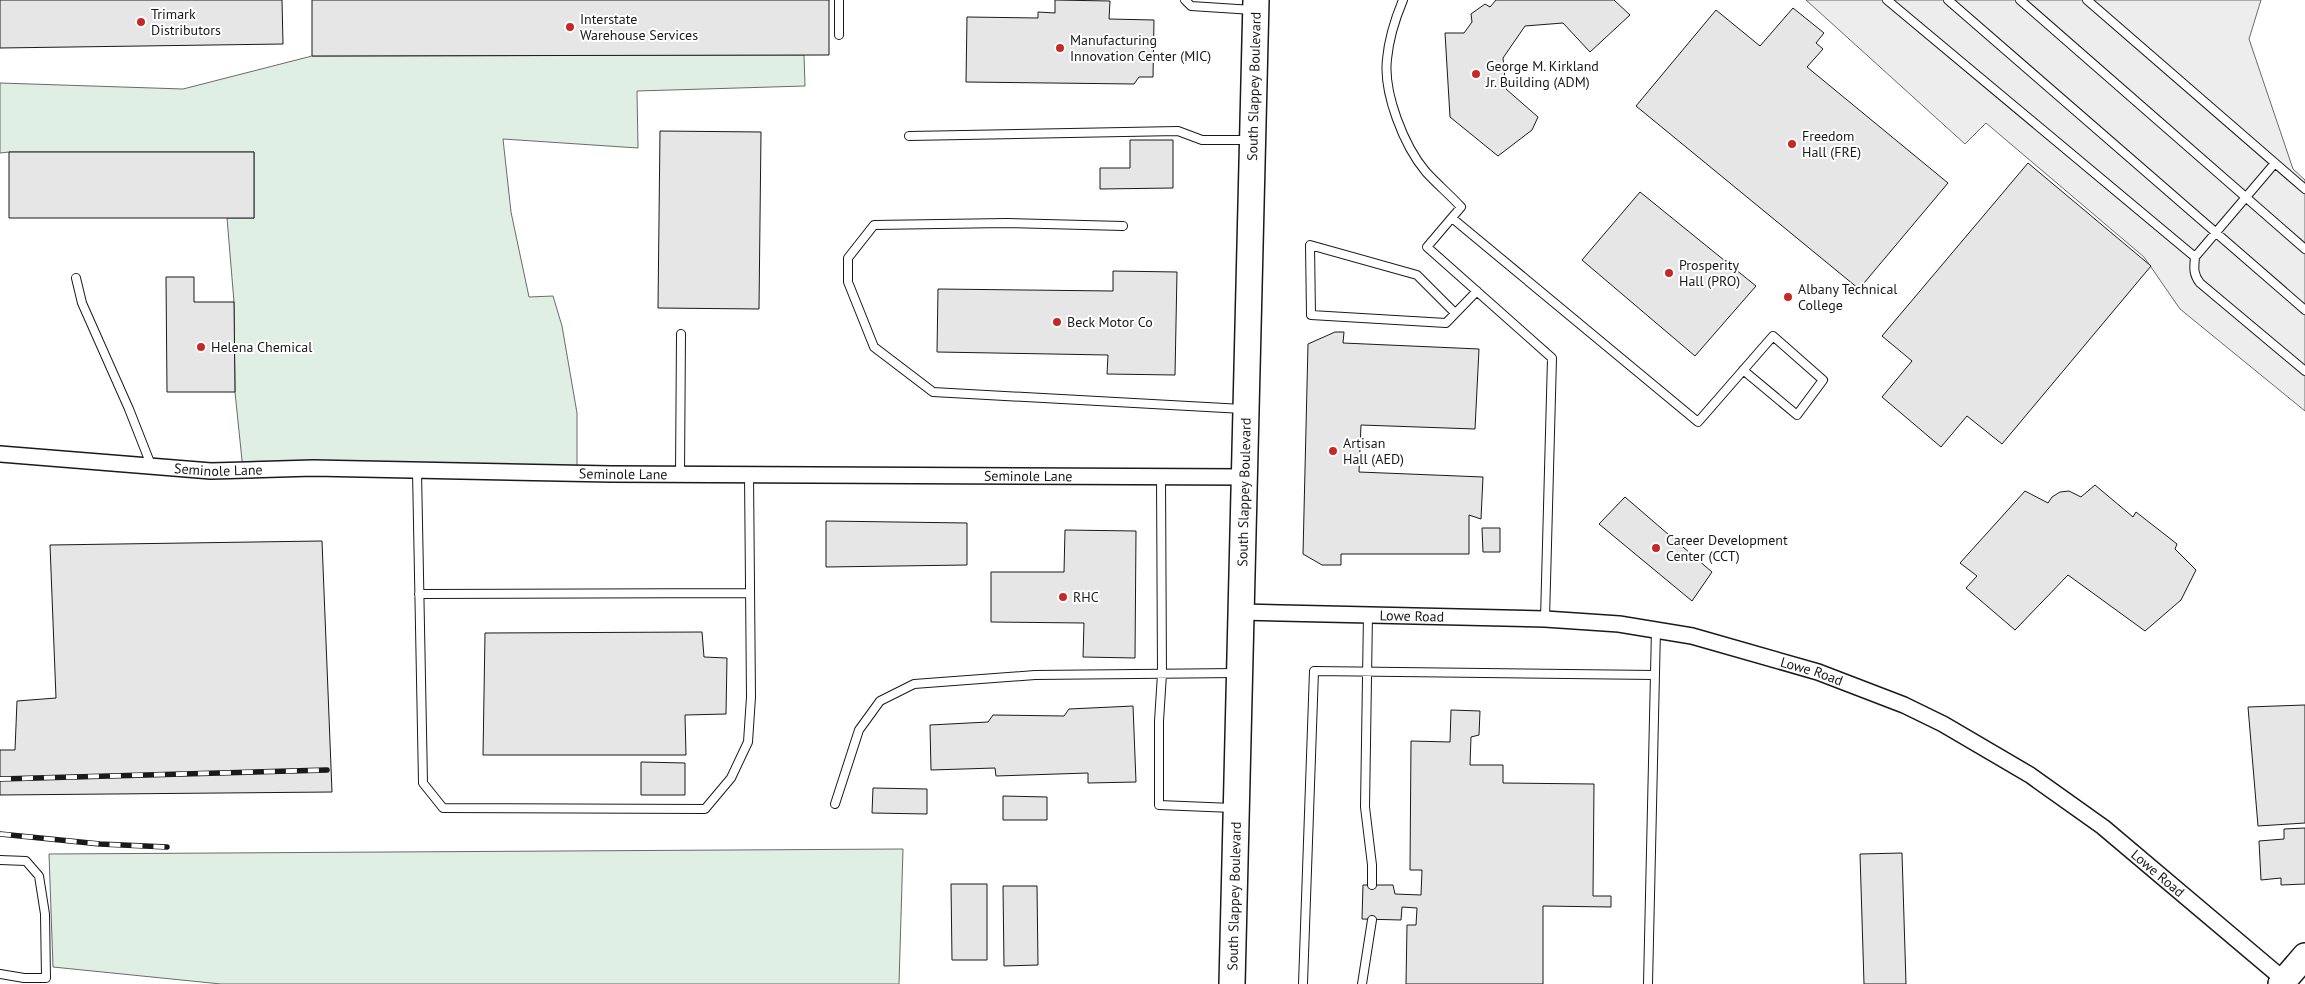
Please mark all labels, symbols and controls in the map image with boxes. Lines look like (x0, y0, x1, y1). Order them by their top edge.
place label: Trimark Distributors (151, 5, 221, 39)
place label: Interstate Warehouse Services (580, 10, 698, 44)
street label: South Slappey Boulevard (1243, 12, 1265, 161)
marker: Trimark Distributors (135, 16, 147, 28)
marker: Interstate Warehouse Services (564, 21, 576, 33)
place label: Manufacturing Innovation Center (MIC) (1070, 31, 1211, 65)
marker: Manufacturing Innovation Center (MIC) (1054, 42, 1066, 54)
place label: George M. Kirkland Jr. Building (ADM) (1485, 57, 1599, 91)
marker: George M. Kirkland Jr. Building (ADM) (1470, 68, 1482, 80)
place label: Freedom Hall (FRE) (1802, 127, 1861, 161)
marker: Freedom Hall (FRE) (1786, 138, 1798, 150)
place label: Prosperity Hall (PRO) (1679, 256, 1740, 290)
marker: Prosperity Hall (PRO) (1663, 267, 1675, 279)
place label: Albany Technical College (1798, 280, 1897, 314)
marker: Albany Technical College (1782, 291, 1794, 303)
place label: Beck Motor Co (1067, 313, 1153, 331)
marker: Beck Motor Co (1051, 316, 1063, 328)
place label: Helena Chemical (211, 338, 312, 356)
marker: Helena Chemical (195, 341, 207, 353)
street label: South Slappey Boulevard (1233, 417, 1255, 567)
place label: Artisan Hall (AED) (1343, 434, 1404, 468)
marker: Artisan Hall (AED) (1327, 445, 1339, 457)
street label: Seminole Lane (173, 459, 263, 480)
street label: Seminole Lane (579, 464, 668, 483)
street label: Seminole Lane (984, 467, 1073, 485)
place label: Career Development Center (CCT) (1666, 531, 1788, 565)
marker: Career Development Center (CCT) (1650, 542, 1662, 554)
place label: RHC (1073, 588, 1099, 606)
marker: RHC (1057, 591, 1069, 603)
street label: Lowe Road (1380, 606, 1444, 626)
street label: Lowe Road (1778, 653, 1845, 690)
street label: South Slappey Boulevard (1223, 821, 1245, 971)
street label: Lowe Road (2127, 846, 2188, 901)

